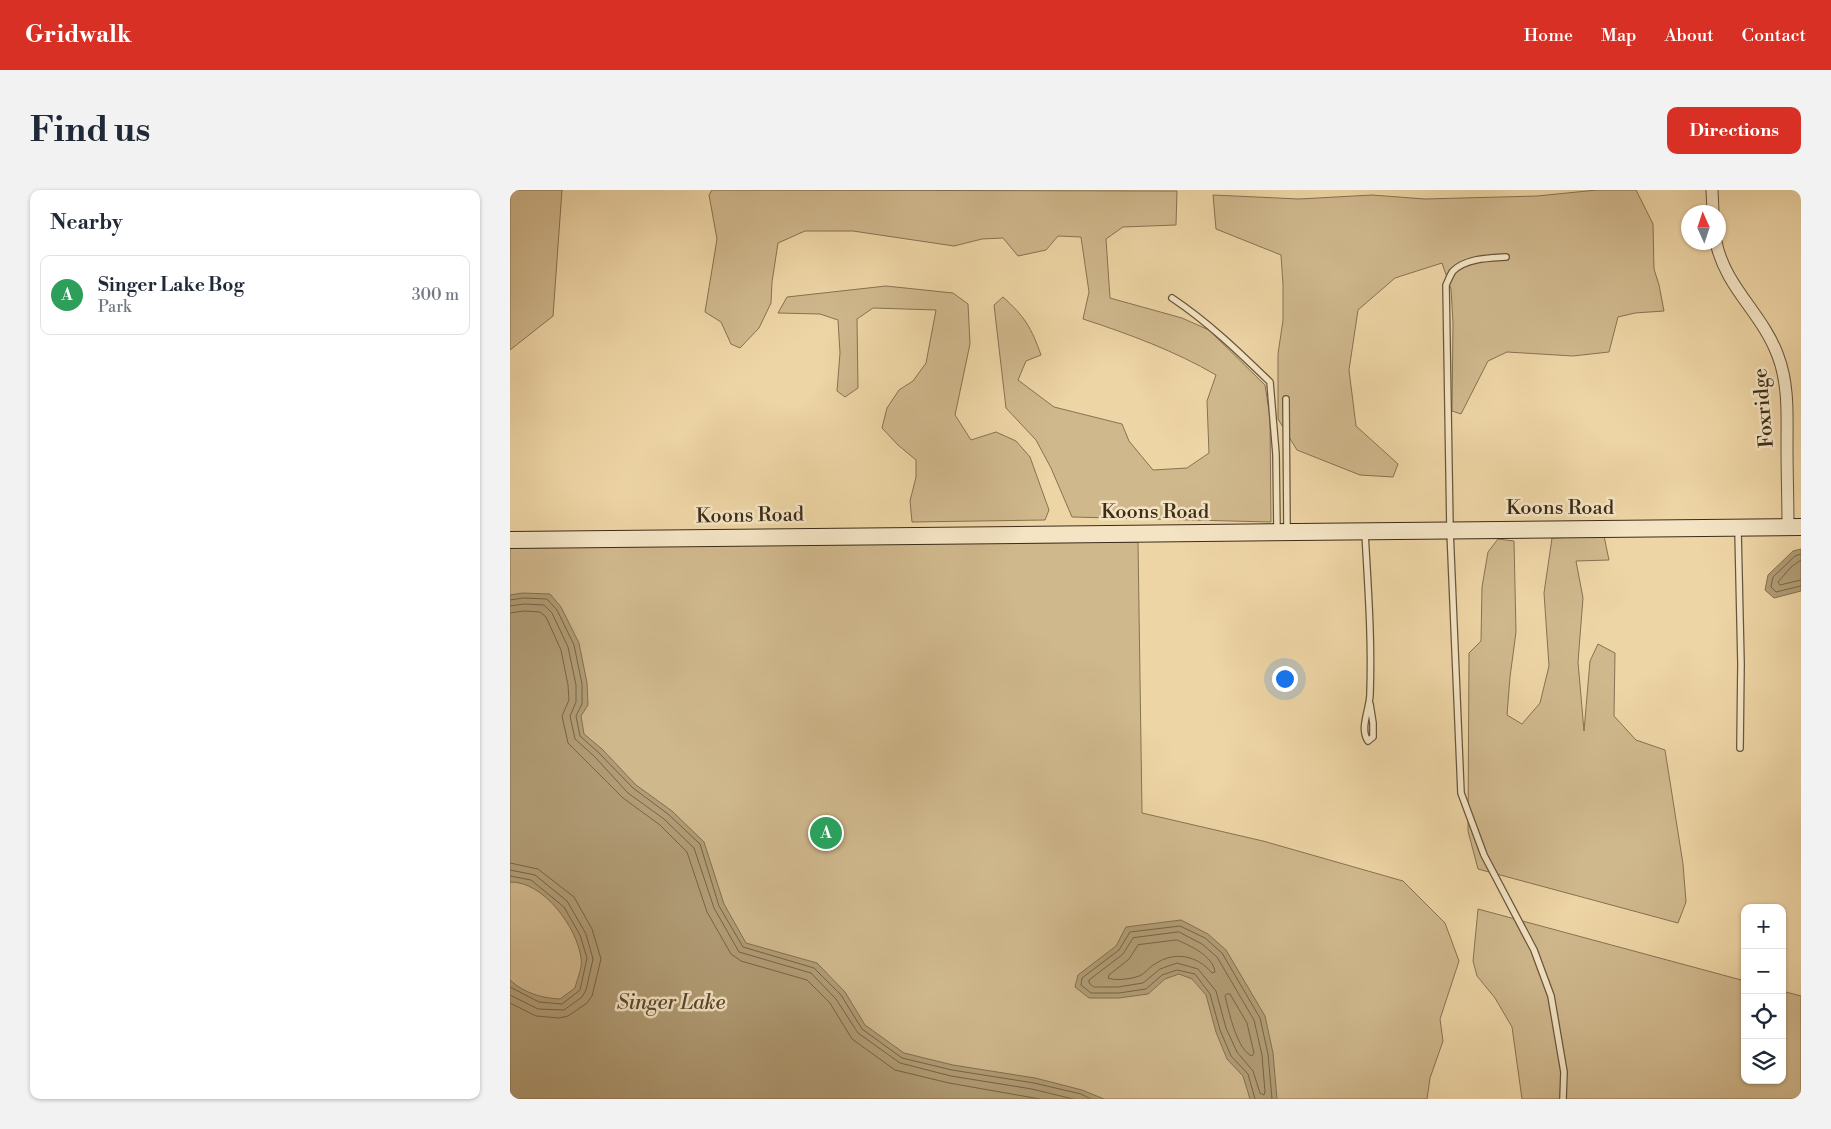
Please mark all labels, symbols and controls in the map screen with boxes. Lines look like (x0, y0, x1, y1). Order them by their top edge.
text: Gridwalk (25, 20, 132, 50)
text: Home (1524, 24, 1573, 47)
text: Map (1601, 24, 1637, 47)
text: About (1665, 24, 1714, 47)
text: Contact (1742, 24, 1806, 47)
button: Directions (1667, 107, 1801, 154)
text: Find us (30, 109, 150, 152)
north arrow (1681, 205, 1726, 250)
text: Nearby (50, 210, 123, 236)
text: Singer Lake Bog (98, 273, 244, 297)
text: A (61, 285, 73, 305)
text: 300 m (412, 285, 459, 305)
text: Park (98, 297, 131, 317)
street label: Foxridge (1748, 367, 1780, 449)
street label: Koons Road (1506, 496, 1615, 521)
street label: Koons Road (1101, 500, 1210, 525)
street label: Koons Road (696, 503, 805, 529)
your location (1272, 666, 1298, 692)
pin: A (810, 814, 842, 852)
map controls (1741, 904, 1786, 1084)
button: + (1741, 904, 1786, 949)
button: − (1741, 949, 1786, 994)
water label: Singer Lake (617, 990, 726, 1016)
button: locate (1741, 994, 1786, 1039)
button: layers (1741, 1039, 1786, 1084)

